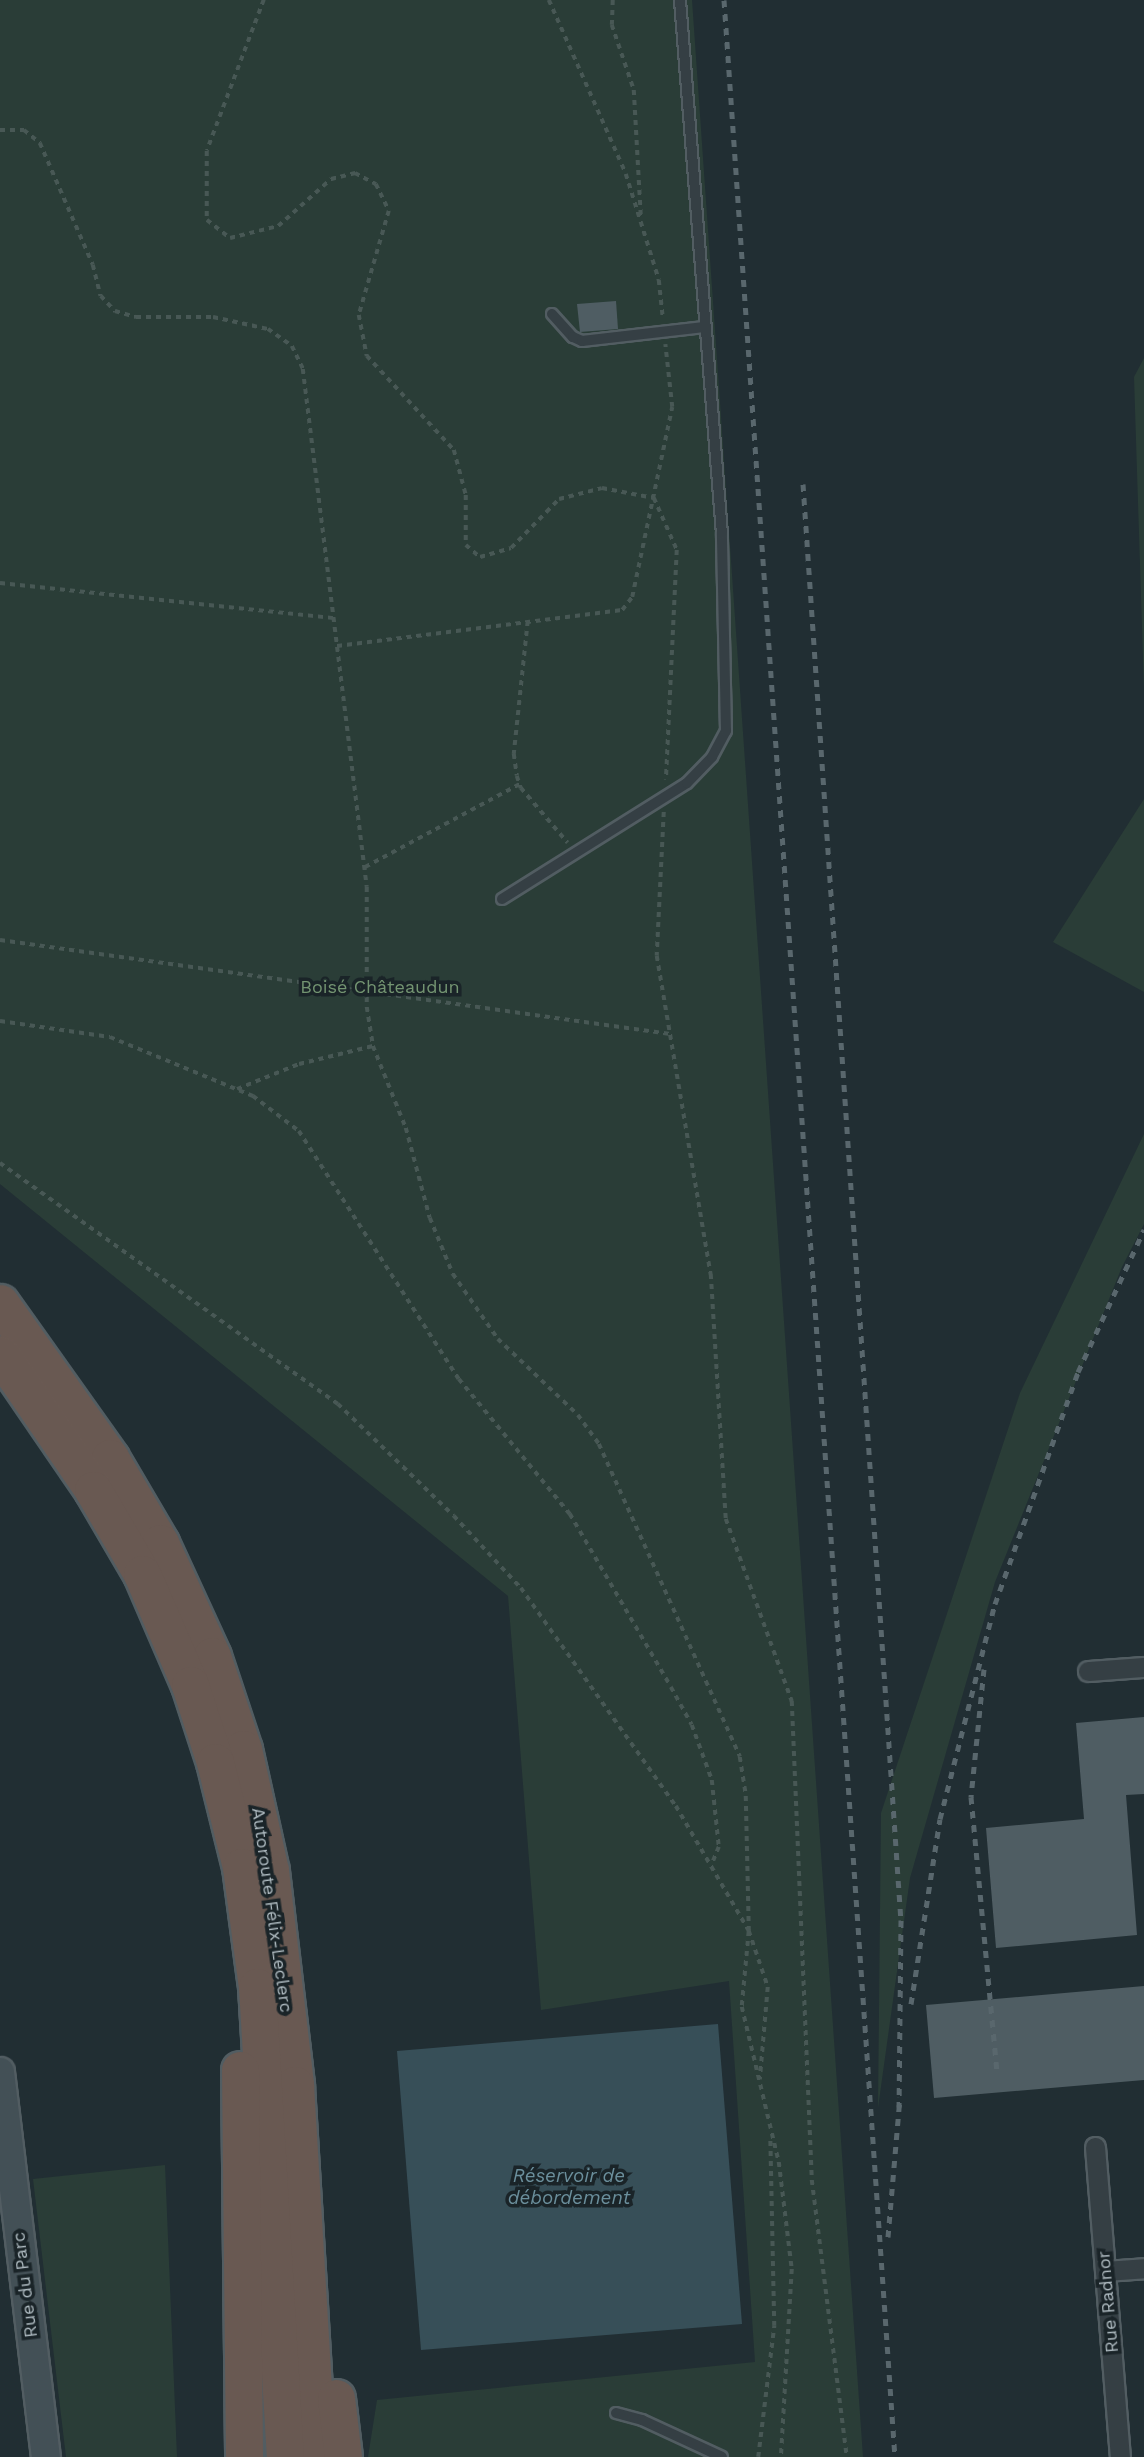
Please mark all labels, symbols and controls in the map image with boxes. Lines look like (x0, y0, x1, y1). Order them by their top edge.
park label: Boisé Châteaudun (300, 976, 460, 998)
street label: Autoroute Félix-Leclerc (247, 1806, 297, 2014)
water label: Réservoir de débordement (508, 2165, 630, 2209)
street label: Rue du Parc (8, 2231, 42, 2339)
street label: Rue Radnor (1093, 2250, 1123, 2354)

